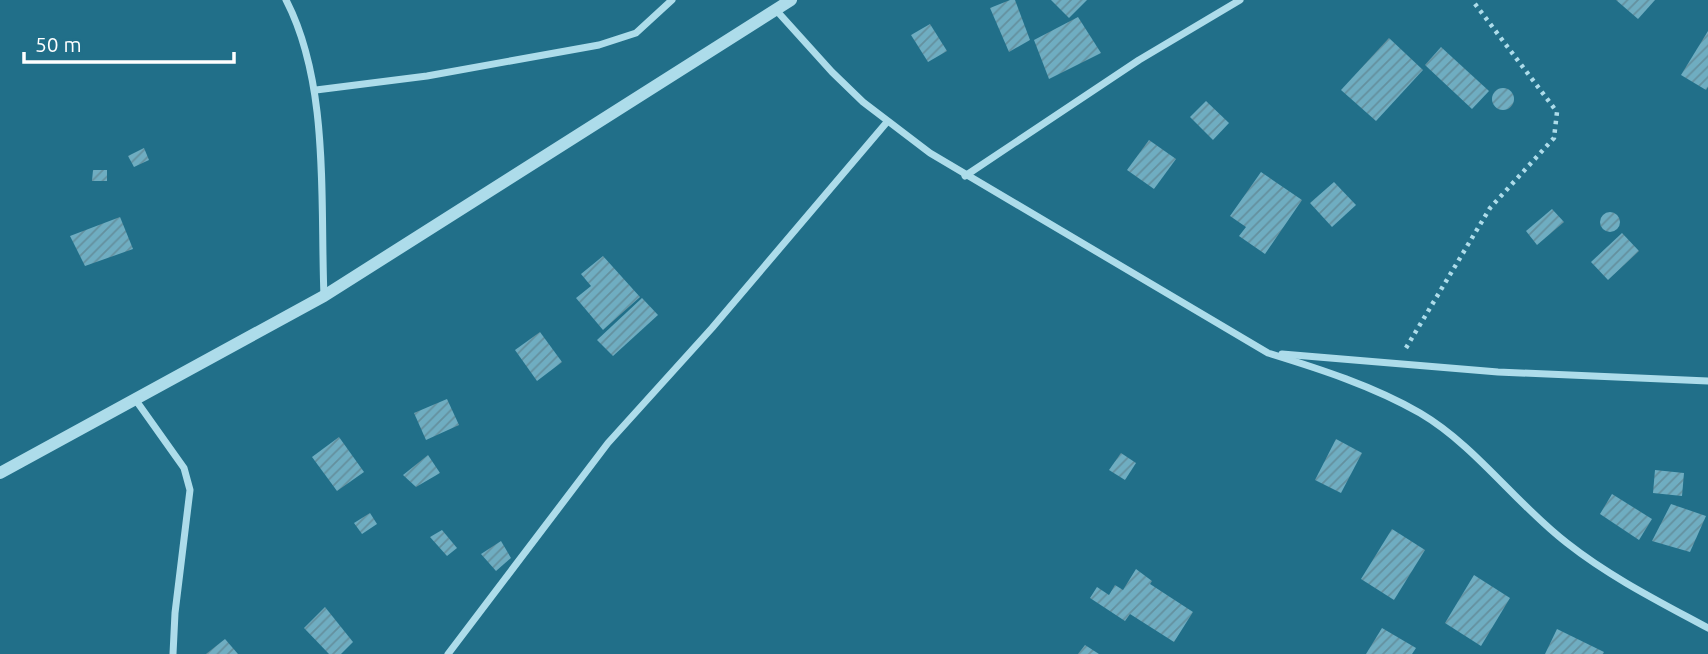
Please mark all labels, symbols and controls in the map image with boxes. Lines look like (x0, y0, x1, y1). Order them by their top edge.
scale bar (24, 21, 234, 65)
text: 50 m (35, 32, 82, 56)

